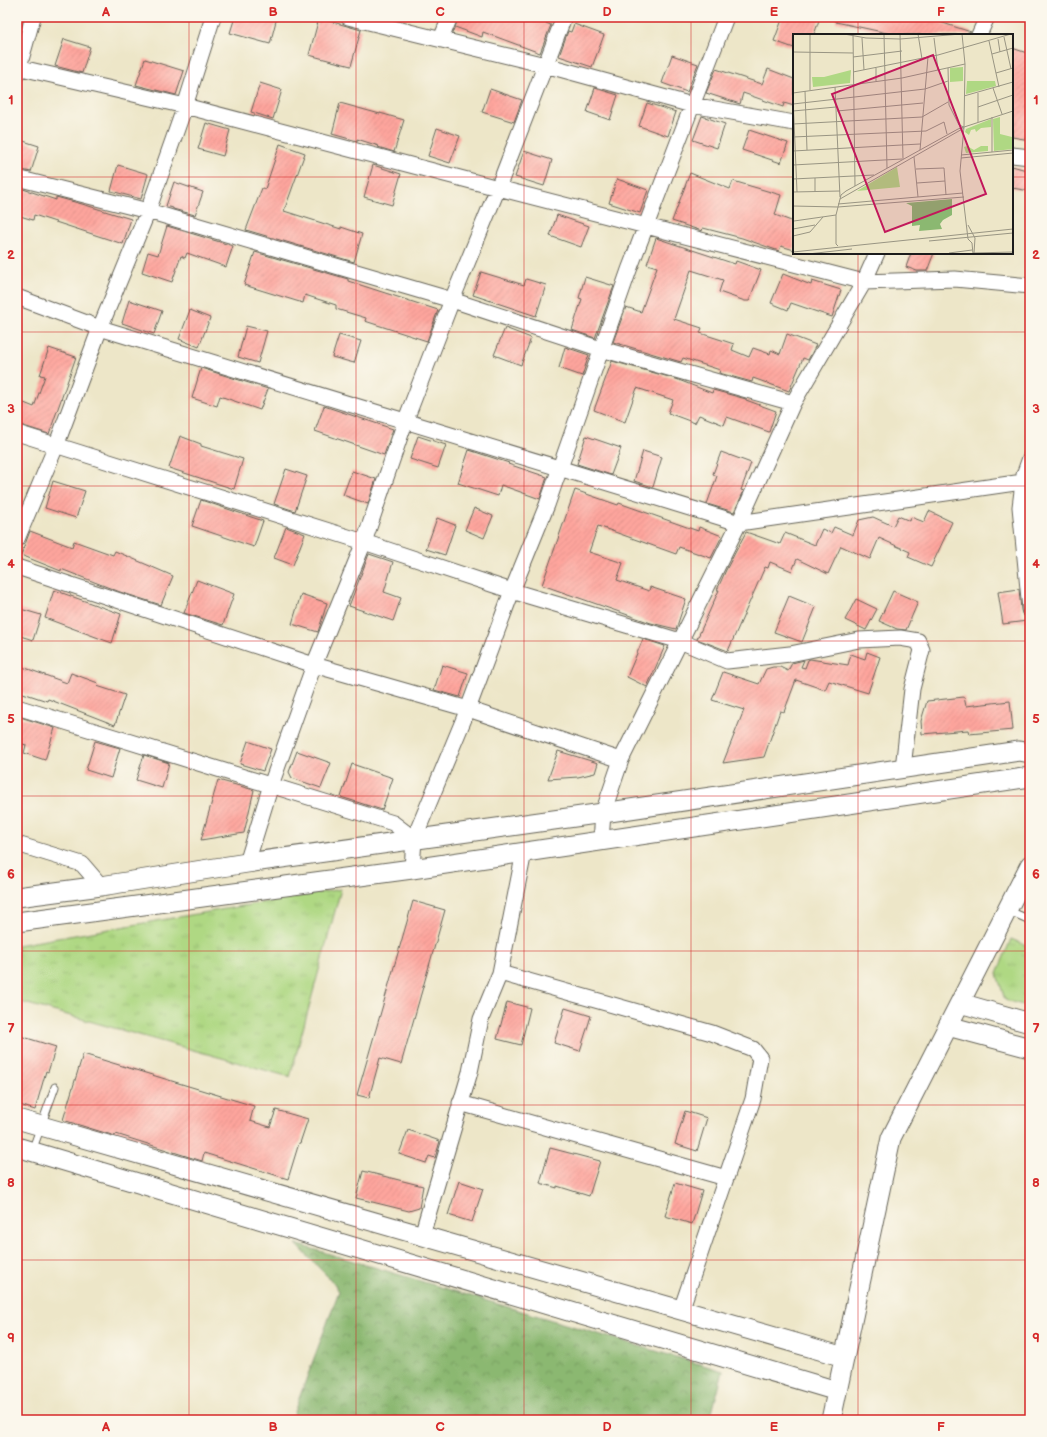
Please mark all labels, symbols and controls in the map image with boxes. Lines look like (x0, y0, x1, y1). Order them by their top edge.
text: A (101, 4, 110, 20)
text: B (268, 4, 278, 20)
text: C (435, 4, 445, 20)
text: D (602, 4, 612, 20)
text: E (770, 4, 779, 20)
text: F (937, 4, 945, 20)
inset map (793, 34, 1013, 254)
text: 1 (8, 92, 14, 108)
text: 1 (1033, 92, 1039, 108)
text: 2 (7, 247, 15, 263)
text: 2 (1032, 247, 1040, 263)
text: 3 (7, 401, 15, 417)
text: 3 (1032, 401, 1040, 417)
text: 4 (7, 556, 15, 572)
text: 4 (1032, 556, 1040, 572)
text: 5 (7, 711, 15, 727)
text: 5 (1032, 711, 1040, 727)
text: 6 (7, 866, 15, 882)
text: 6 (1032, 866, 1040, 882)
text: 7 (7, 1021, 15, 1037)
text: 7 (1032, 1021, 1040, 1037)
text: 8 (7, 1175, 15, 1191)
text: 8 (1032, 1175, 1040, 1191)
text: 9 (7, 1330, 15, 1346)
text: 9 (1032, 1330, 1040, 1346)
text: A (101, 1419, 110, 1435)
text: B (268, 1419, 278, 1435)
text: C (435, 1419, 445, 1435)
text: D (602, 1419, 612, 1435)
text: E (770, 1419, 779, 1435)
text: F (937, 1419, 945, 1435)

